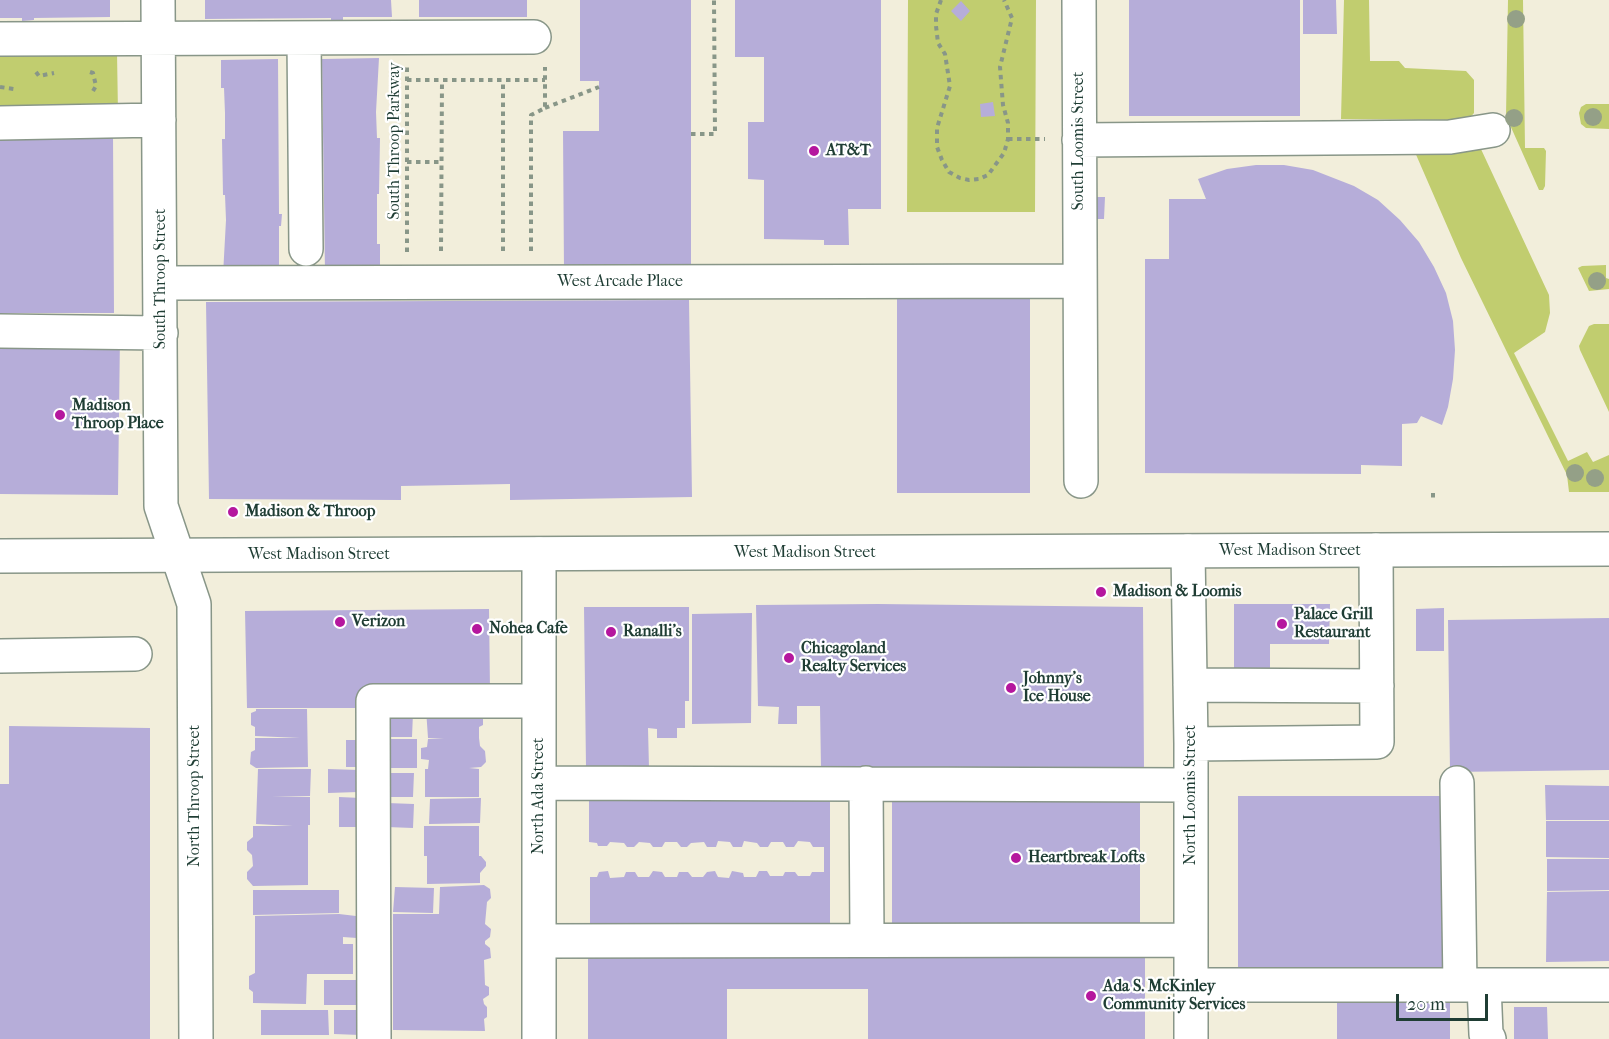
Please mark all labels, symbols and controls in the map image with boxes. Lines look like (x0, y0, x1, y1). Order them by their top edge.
street label: South Throop Parkway (385, 62, 405, 220)
street label: South Loomis Street (1069, 72, 1089, 210)
place label: AT&T (826, 141, 871, 161)
marker: AT&T (807, 144, 821, 158)
street label: South Throop Street (151, 209, 171, 349)
street label: West Arcade Place (557, 272, 683, 292)
place label: Madison Throop Place (72, 396, 164, 434)
marker: Madison Throop Place (53, 408, 67, 422)
place label: Madison & Throop (245, 502, 375, 522)
marker: Madison & Throop (226, 505, 240, 519)
street label: West Madison Street (1219, 541, 1361, 561)
street label: West Madison Street (734, 543, 876, 563)
street label: West Madison Street (248, 545, 390, 565)
place label: Madison & Loomis (1113, 582, 1242, 602)
marker: Madison & Loomis (1094, 585, 1108, 599)
place label: Palace Grill Restaurant (1294, 605, 1373, 643)
place label: Verizon (352, 612, 405, 632)
marker: Verizon (333, 615, 347, 629)
marker: Palace Grill Restaurant (1275, 617, 1289, 631)
place label: Nohea Cafe (489, 619, 568, 639)
marker: Nohea Cafe (470, 622, 484, 636)
place label: Ranalli's (623, 622, 682, 642)
marker: Ranalli's (604, 625, 618, 639)
place label: Chicagoland Realty Services (801, 639, 906, 677)
marker: Chicagoland Realty Services (782, 651, 796, 665)
place label: Johnny's Ice House (1023, 669, 1091, 707)
marker: Johnny's Ice House (1004, 681, 1018, 695)
street label: North Throop Street (185, 725, 205, 867)
street label: North Loomis Street (1181, 725, 1201, 865)
street label: North Ada Street (529, 737, 549, 855)
place label: Heartbreak Lofts (1028, 848, 1145, 868)
marker: Heartbreak Lofts (1009, 851, 1023, 865)
place label: Ada S. McKinley Community Services (1103, 977, 1245, 1015)
scale bar (1399, 982, 1490, 1020)
marker: Ada S. McKinley Community Services (1084, 989, 1098, 1003)
text: 20 m (1407, 994, 1445, 1015)

